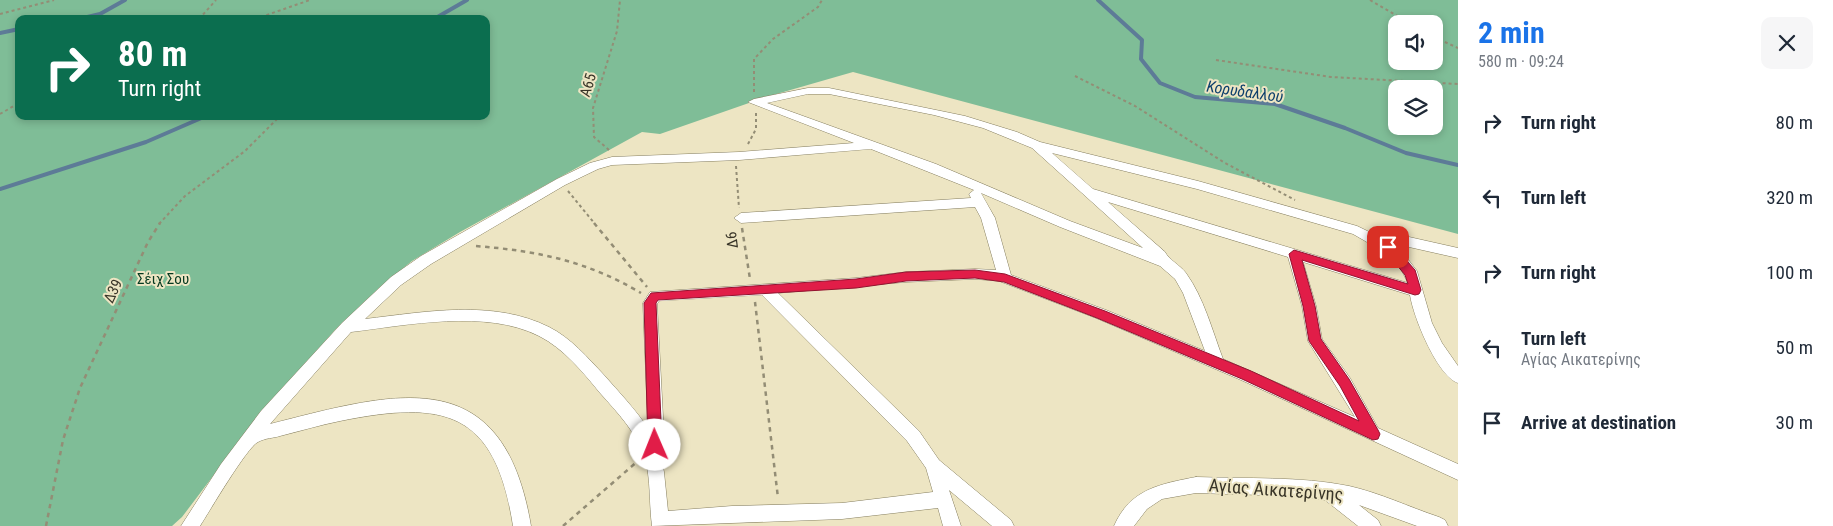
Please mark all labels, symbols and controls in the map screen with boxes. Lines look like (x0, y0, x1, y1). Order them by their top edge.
map controls (1388, 15, 1443, 135)
button: sound (1388, 15, 1443, 70)
text: 2 min (1478, 15, 1545, 50)
button: close (1761, 17, 1813, 69)
text: 80 m (118, 34, 187, 75)
icon: right (35, 35, 100, 100)
text: 580 m · 09:24 (1478, 52, 1564, 71)
street label: Α65 (576, 71, 600, 99)
text: Turn right (118, 76, 201, 101)
water label: Κορυδαλλού (1205, 77, 1284, 106)
button: layers (1388, 80, 1443, 135)
icon: right (1478, 109, 1506, 137)
text: Turn right (1521, 111, 1596, 134)
text: 80 m (1776, 111, 1813, 134)
icon: left (1478, 184, 1506, 212)
text: Turn left (1521, 186, 1586, 209)
text: 320 m (1766, 186, 1813, 209)
pin (1367, 226, 1409, 268)
street label: Δ6 (722, 231, 742, 249)
icon: arrive (1374, 233, 1402, 261)
icon: right (1478, 259, 1506, 287)
text: Turn right (1521, 261, 1596, 284)
text: 100 m (1766, 261, 1813, 284)
park label: Σέιχ Σου (137, 270, 189, 288)
street label: Δ39 (100, 276, 126, 306)
text: Turn left (1521, 327, 1586, 350)
icon: left (1478, 334, 1506, 362)
text: 50 m (1776, 336, 1813, 359)
text: Αγίας Αικατερίνης (1521, 350, 1641, 369)
icon: arrive (1478, 409, 1506, 437)
text: Arrive at destination (1521, 411, 1676, 434)
text: 30 m (1776, 411, 1813, 434)
position arrow (628, 418, 680, 470)
street label: Αγίας Αικατερίνης (1208, 474, 1344, 505)

